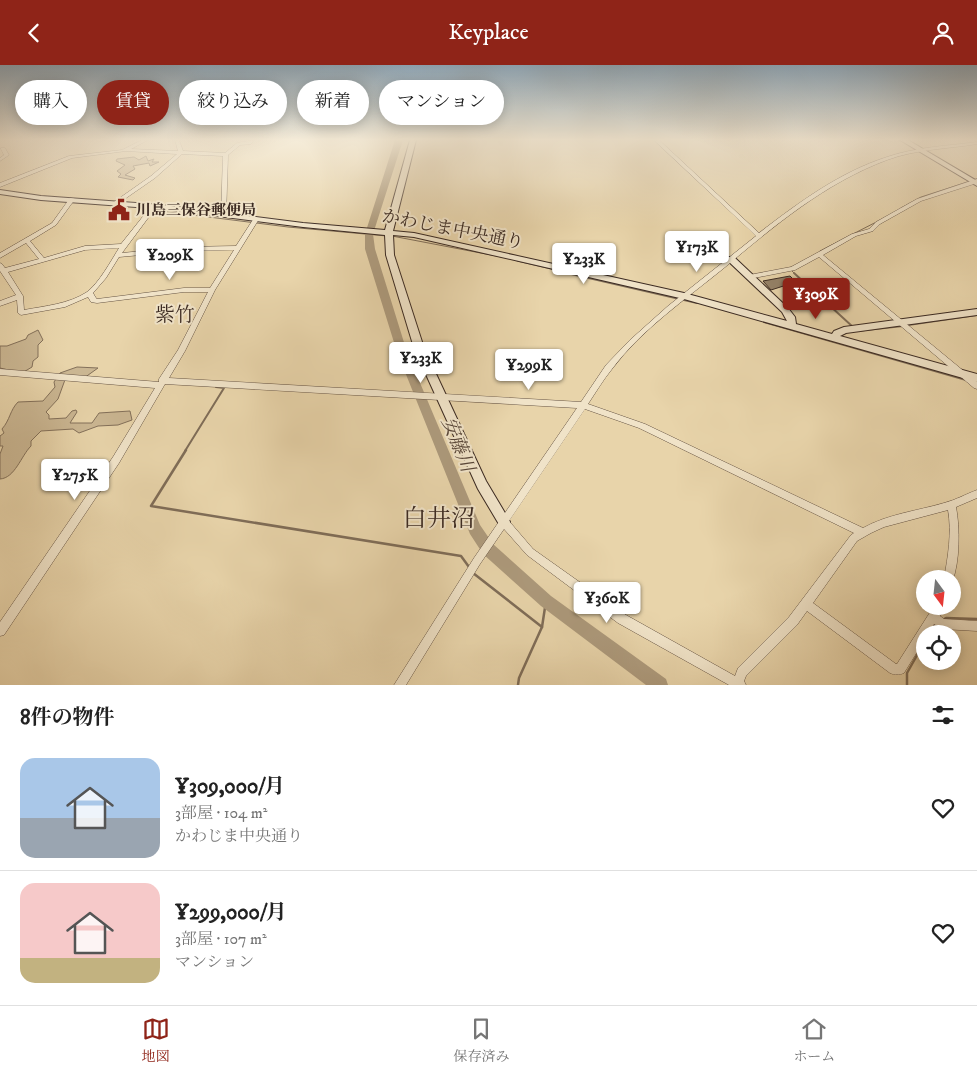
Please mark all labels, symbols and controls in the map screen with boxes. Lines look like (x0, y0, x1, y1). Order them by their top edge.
icon: back (20, 19, 48, 47)
text: Keyplace (448, 19, 529, 46)
icon: person (929, 19, 957, 47)
chip: 購入 (15, 80, 87, 125)
chip: 賃貸 (97, 80, 169, 125)
chip: 絞り込み (179, 80, 287, 125)
chip: 新着 (297, 80, 369, 125)
chip: マンション (379, 80, 504, 125)
public building icon: 川島三保谷郵便局 (106, 197, 132, 223)
place label: 川島三保谷郵便局 (136, 201, 256, 220)
street label: かわじま中央通り (380, 205, 526, 255)
pin: ¥173K (662, 231, 732, 273)
text: ¥173K (676, 237, 718, 257)
pin: ¥209K (135, 239, 205, 281)
pin: ¥233K (549, 243, 619, 285)
text: ¥209K (147, 245, 193, 265)
text: ¥233K (563, 249, 605, 269)
pin: ¥309K (781, 277, 851, 320)
text: ¥309K (794, 284, 838, 304)
district label: 紫竹 (155, 303, 195, 328)
pin: ¥233K (386, 341, 456, 384)
text: ¥233K (400, 348, 442, 368)
pin: ¥299K (494, 349, 564, 391)
text: ¥299K (506, 355, 552, 375)
water label: 安藤川 (436, 414, 480, 477)
pin: ¥275K (40, 459, 110, 501)
text: ¥275K (52, 465, 98, 485)
district label: 白井沼 (403, 504, 475, 534)
north arrow (916, 570, 961, 615)
map controls (916, 570, 961, 670)
pin: ¥360K (572, 581, 642, 624)
text: ¥360K (585, 588, 629, 608)
button: locate (916, 625, 961, 670)
icon: filters (929, 701, 957, 729)
text: 8件の物件 (20, 705, 115, 731)
text: ¥309,000/月 (175, 774, 285, 800)
icon: home (60, 778, 120, 838)
icon: heart (929, 794, 957, 822)
text: 3部屋 · 104 m² (175, 803, 267, 823)
text: かわじま中央通り (175, 826, 303, 846)
text: ¥299,000/月 (175, 900, 287, 926)
icon: home (60, 903, 120, 963)
icon: heart (929, 919, 957, 947)
text: 3部屋 · 107 m² (175, 929, 267, 949)
text: マンション (175, 952, 254, 972)
tab: 地図 (142, 1015, 170, 1066)
tab: 保存済み (453, 1015, 509, 1066)
tab: ホーム (793, 1015, 835, 1066)

